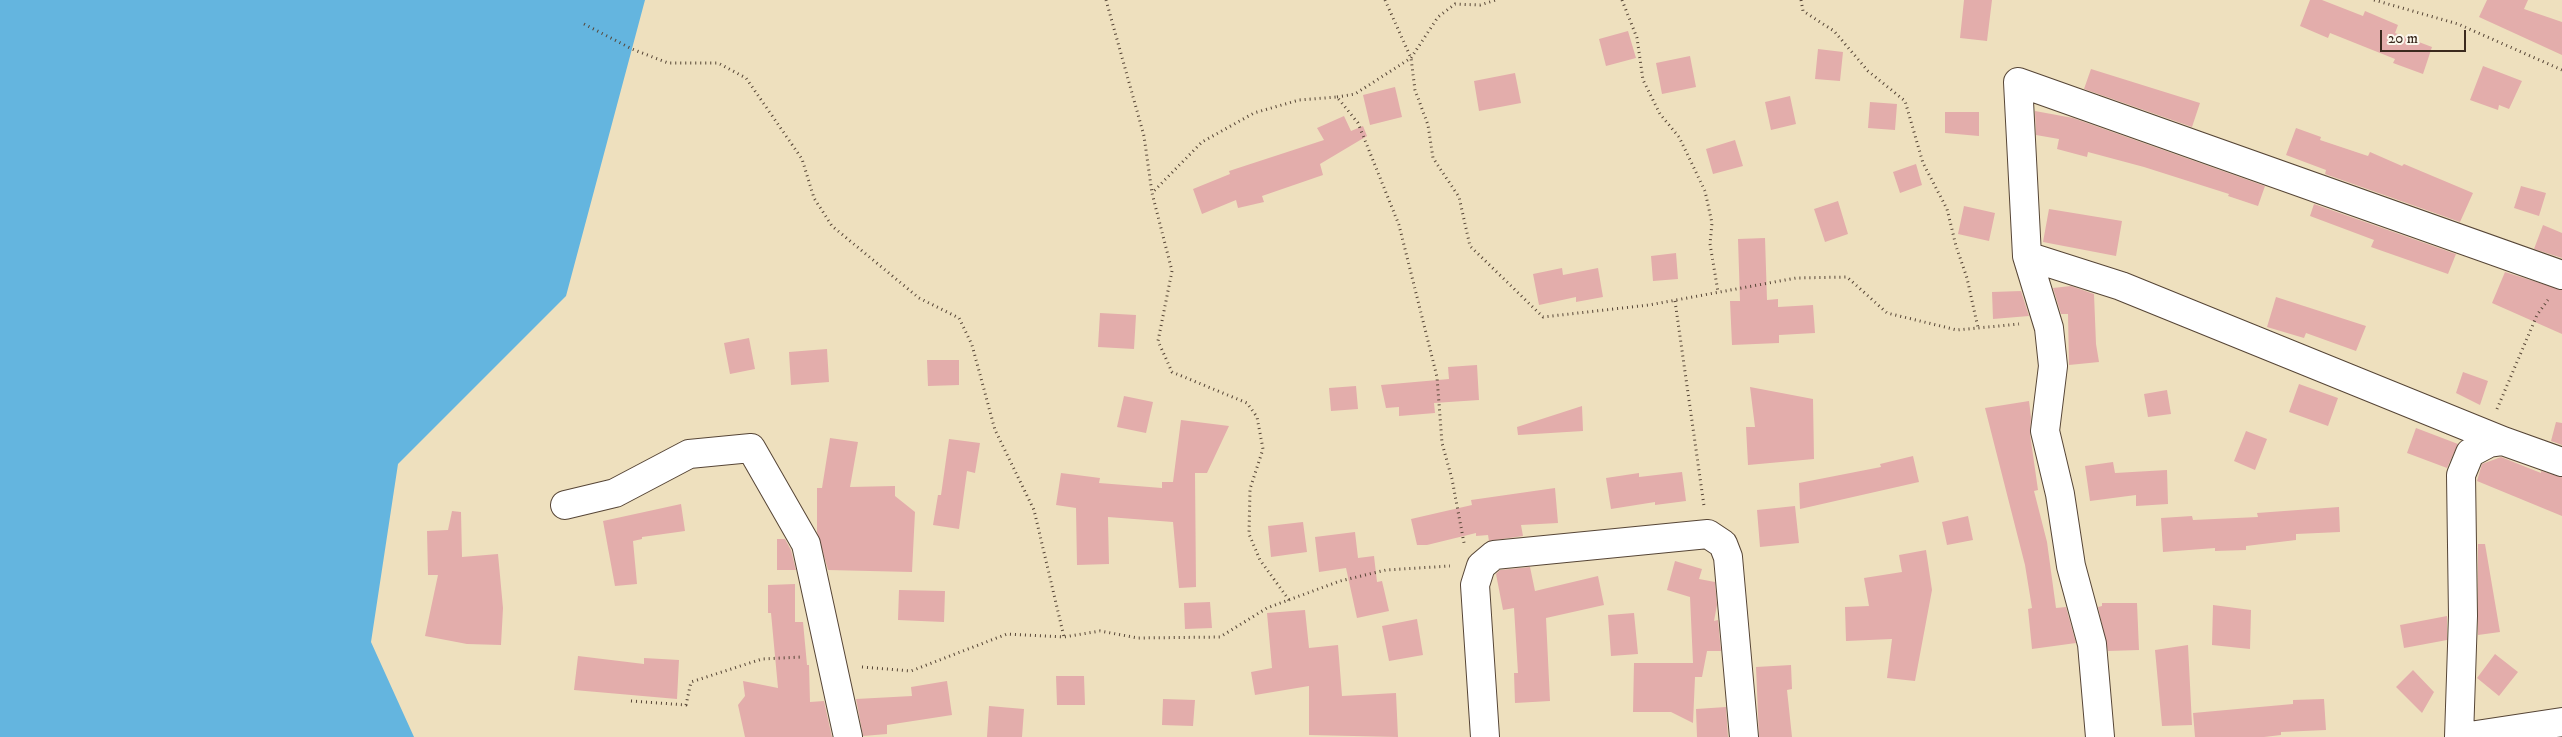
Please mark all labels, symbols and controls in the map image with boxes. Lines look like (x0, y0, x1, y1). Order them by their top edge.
scale bar (2382, 20, 2468, 52)
text: 20 m (2388, 29, 2418, 48)

